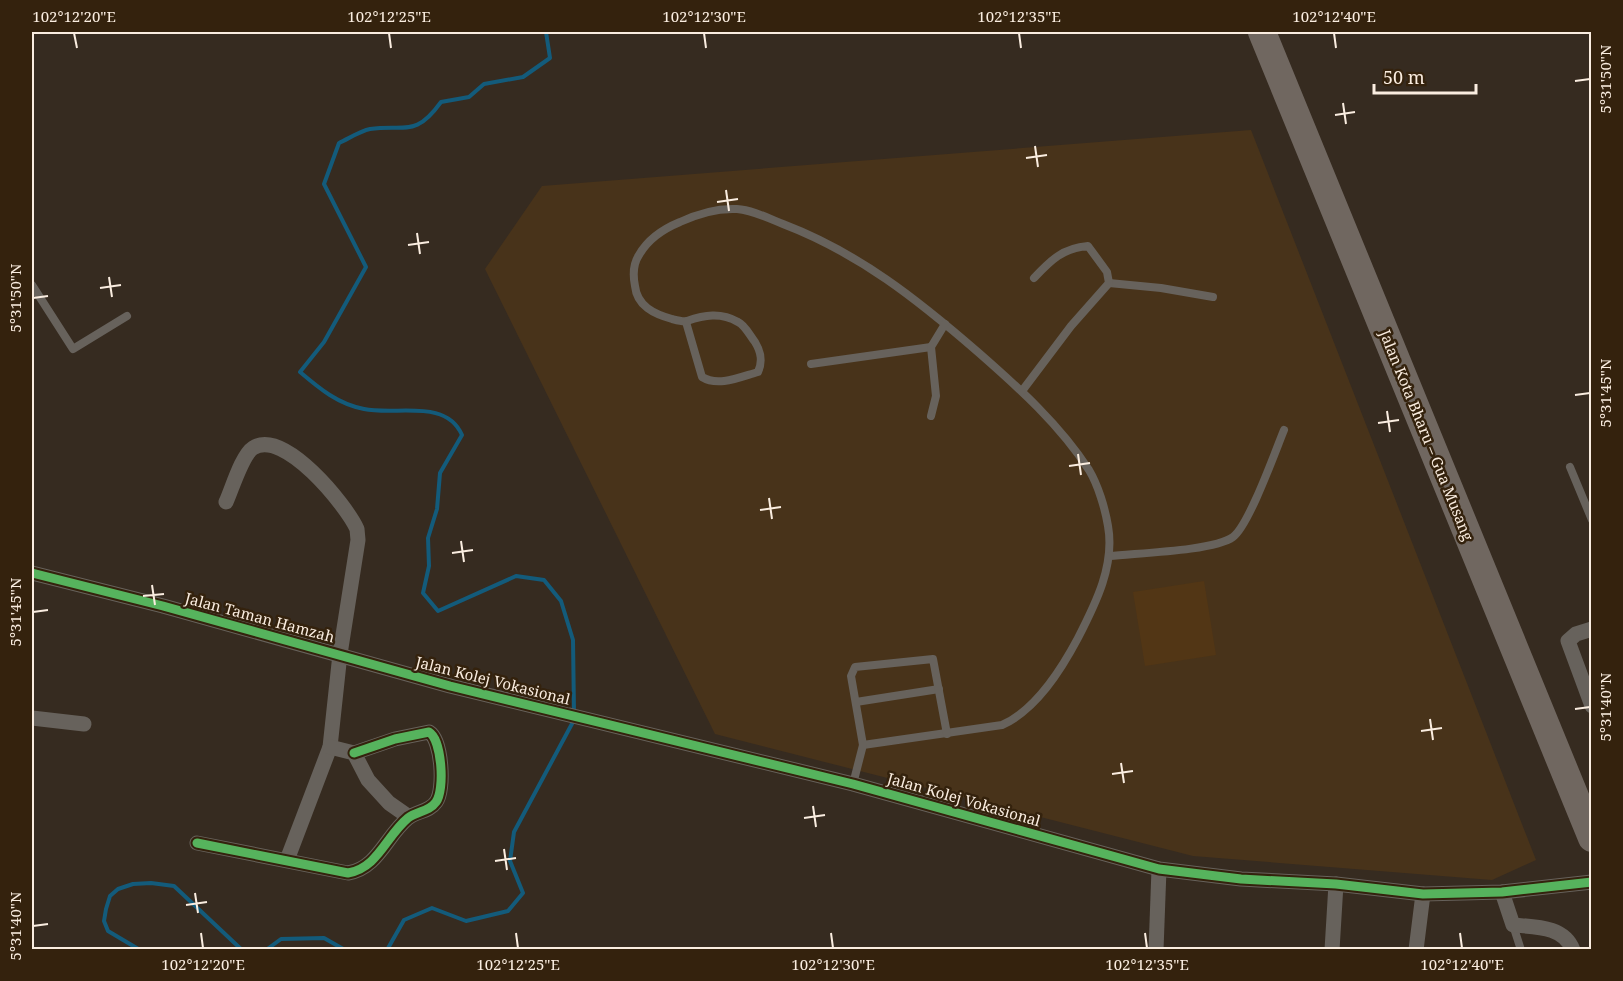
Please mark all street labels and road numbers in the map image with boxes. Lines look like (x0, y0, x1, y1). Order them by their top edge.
street label: Jalan Kota Bharu – Gua Musang (1375, 326, 1479, 543)
street label: Jalan Taman Hamzah (182, 587, 337, 647)
street label: Jalan Kolej Vokasional (413, 651, 573, 709)
street label: Jalan Kolej Vokasional (884, 767, 1043, 831)

